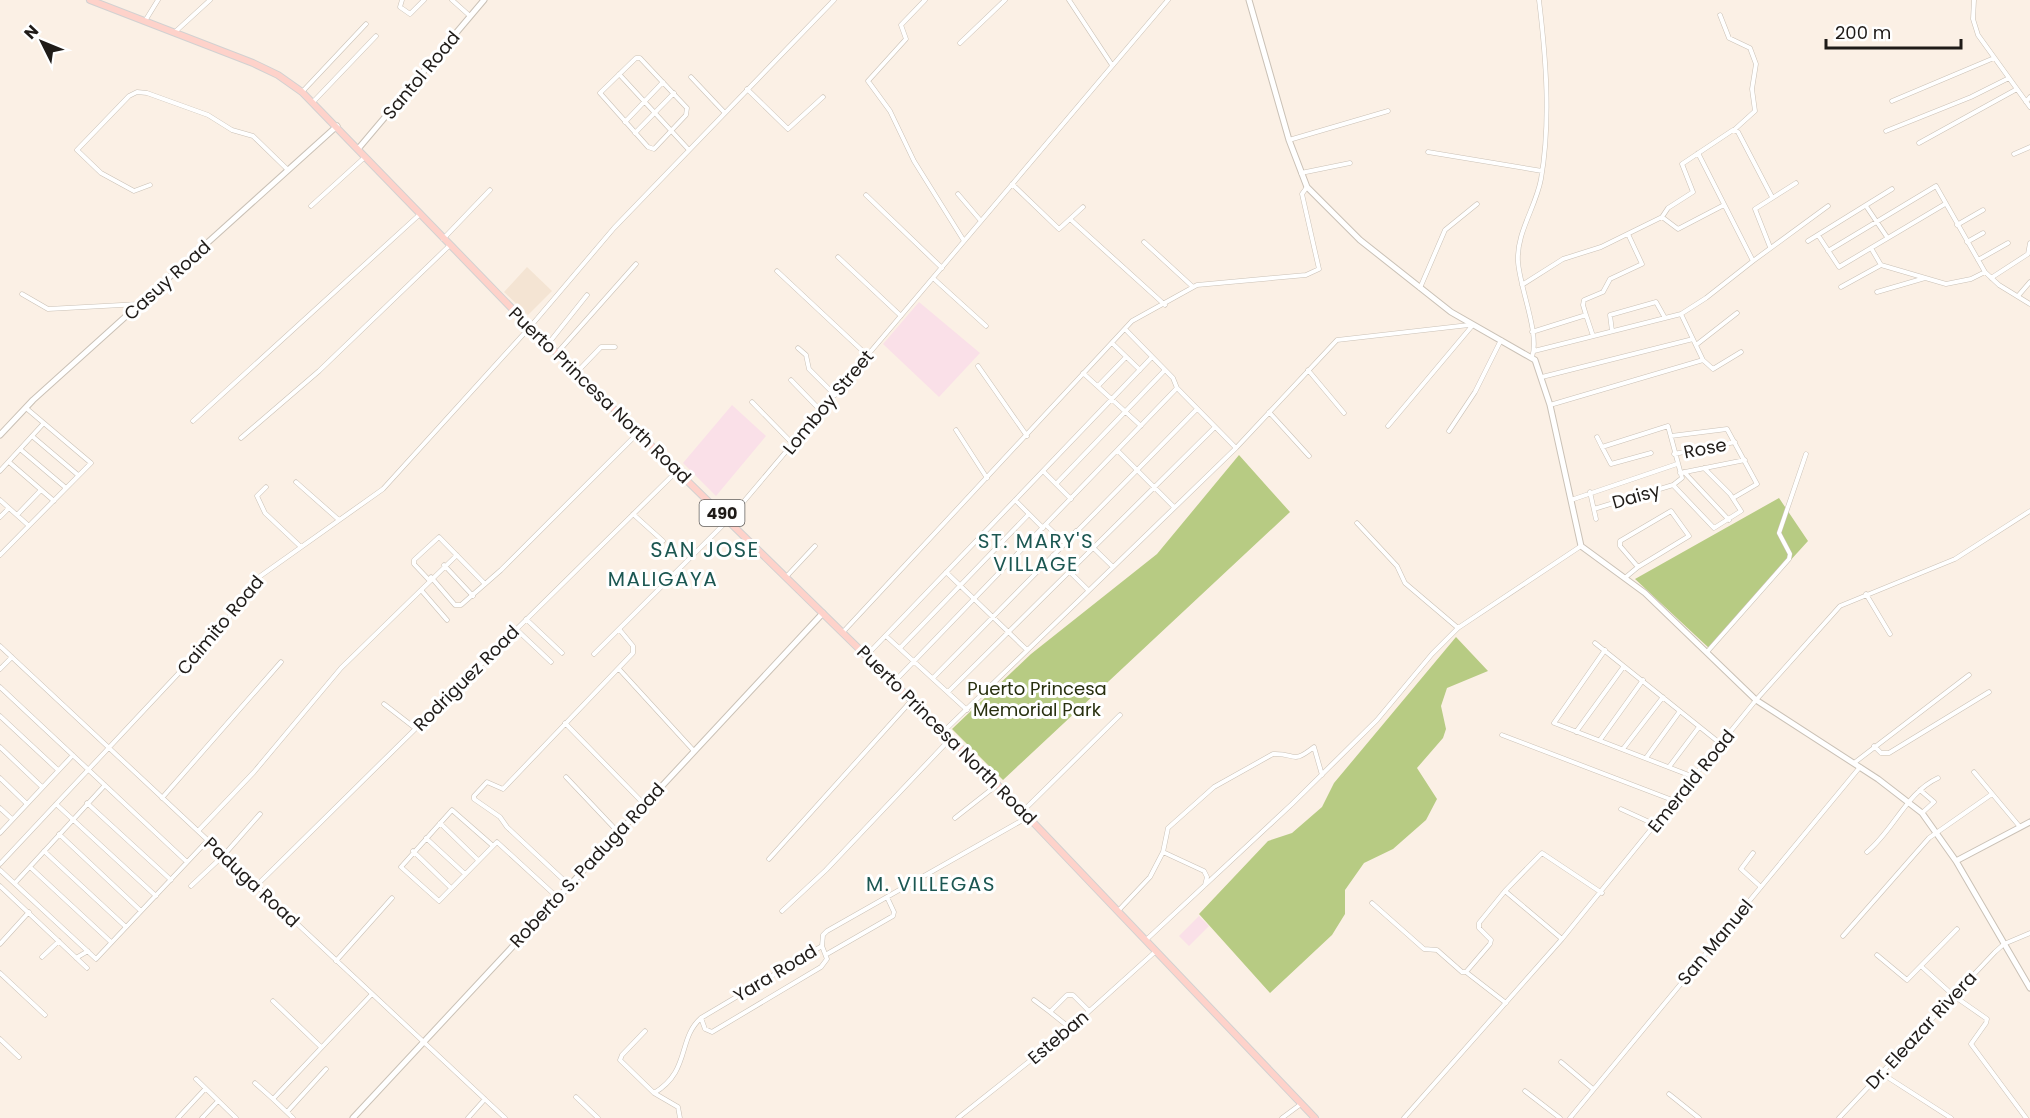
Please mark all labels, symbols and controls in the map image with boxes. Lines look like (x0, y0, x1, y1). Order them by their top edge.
north arrow (12, 12, 72, 72)
scale bar (1826, 12, 1961, 50)
text: N (19, 20, 44, 44)
text: 200 m (1835, 20, 1891, 45)
street label: Santol Road (377, 25, 465, 125)
street label: Casuy Road (118, 234, 216, 326)
street label: Puerto Princesa North Road (503, 301, 697, 489)
street label: Lomboy Street (777, 344, 879, 460)
street label: Rose (1681, 432, 1729, 464)
street label: Daisy (1609, 477, 1663, 515)
road number: 490 (700, 500, 744, 526)
district label: ST. MARY'S VILLAGE (978, 527, 1094, 578)
district label: SAN JOSE (650, 535, 760, 564)
district label: MALIGAYA (608, 565, 718, 593)
street label: Caimito Road (171, 570, 269, 680)
street label: Rodriguez Road (408, 620, 524, 736)
street label: Puerto Princesa North Road (852, 640, 1042, 830)
park label: Puerto Princesa Memorial Park (967, 676, 1107, 722)
street label: Emerald Road (1642, 724, 1740, 838)
street label: Roberto S. Paduga Road (504, 777, 670, 953)
street label: Paduga Road (199, 831, 305, 933)
district label: M. VILLEGAS (866, 870, 996, 898)
street label: San Manuel (1672, 894, 1758, 990)
street label: Yara Road (729, 938, 821, 1008)
street label: Dr. Eleazar Rivera (1860, 966, 1982, 1094)
street label: Esteban (1022, 1004, 1094, 1070)

